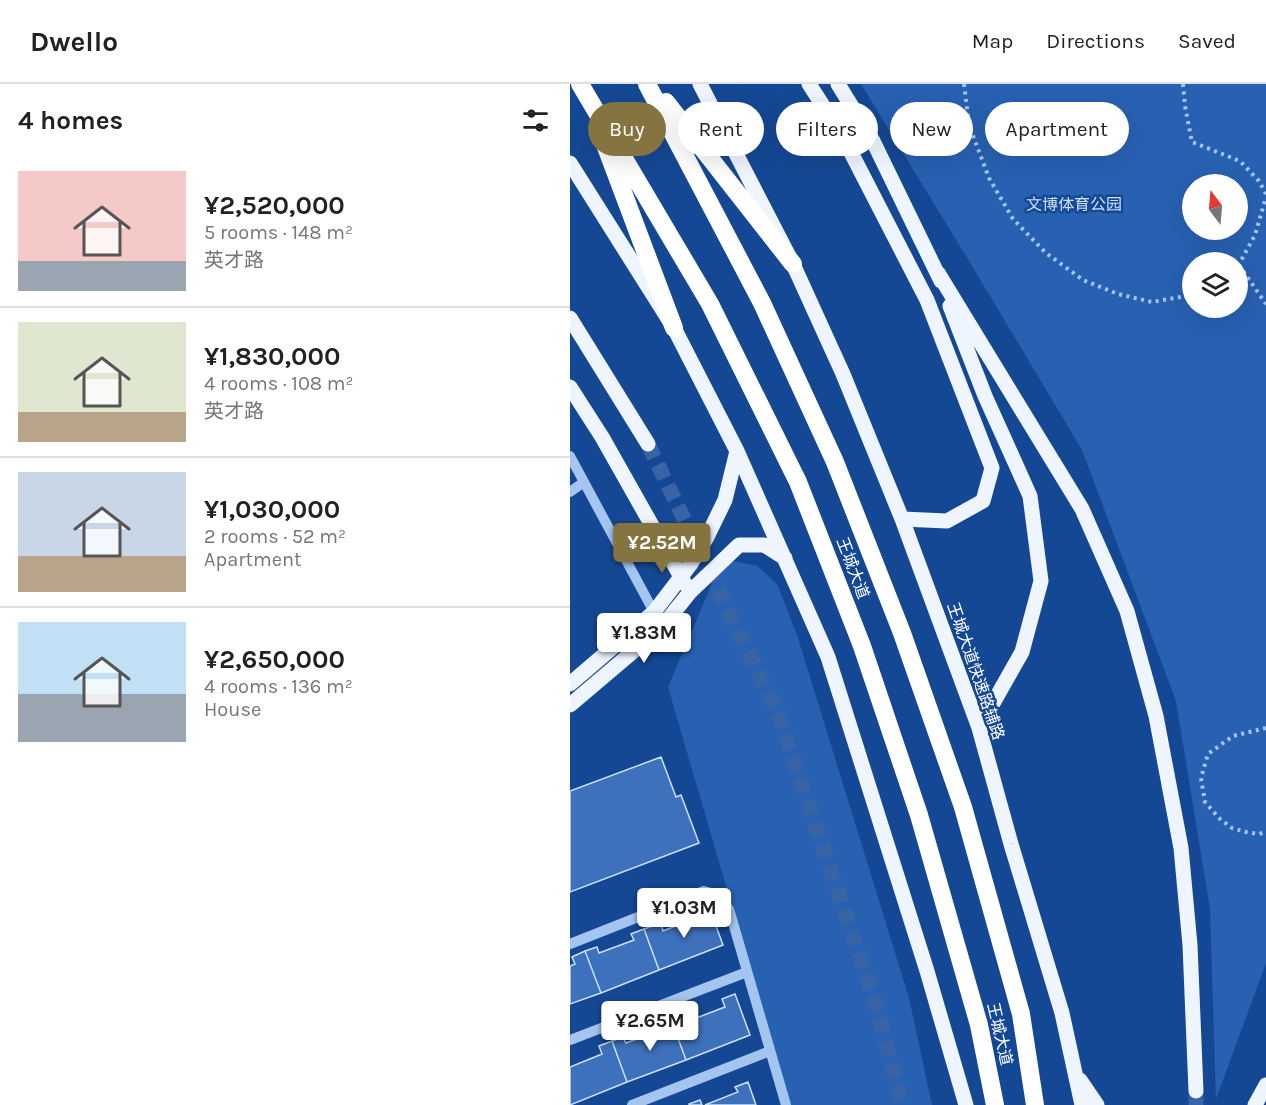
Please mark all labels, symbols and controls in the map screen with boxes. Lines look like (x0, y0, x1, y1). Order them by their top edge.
text: Dwello (30, 25, 118, 58)
text: Map (972, 29, 1013, 53)
text: Directions (1046, 29, 1145, 53)
text: Saved (1178, 29, 1236, 53)
chip: Buy (588, 102, 666, 156)
chip: Rent (678, 102, 764, 156)
chip: Filters (776, 102, 878, 156)
chip: New (890, 102, 973, 156)
chip: Apartment (985, 102, 1129, 156)
icon: filters (519, 104, 552, 137)
text: 4 homes (18, 105, 123, 136)
north arrow (1182, 174, 1248, 240)
map controls (1182, 174, 1248, 318)
text: ¥2,520,000 (204, 190, 345, 221)
icon: home (66, 195, 138, 267)
park label: 文博体育公园 (1026, 195, 1122, 214)
text: 5 rooms · 148 m² (204, 221, 353, 244)
text: 英才路 (204, 249, 264, 272)
button: layers (1182, 252, 1248, 318)
text: ¥1,830,000 (204, 341, 340, 372)
icon: home (66, 346, 138, 418)
text: 4 rooms · 108 m² (204, 372, 354, 395)
text: 英才路 (204, 400, 264, 423)
text: ¥1,030,000 (204, 494, 340, 525)
icon: home (66, 496, 138, 568)
pin: ¥2.52M (613, 523, 711, 574)
text: 2 rooms · 52 m² (204, 525, 346, 548)
text: ¥2.52M (627, 531, 697, 554)
street label: 王城大道 (833, 535, 873, 601)
text: Apartment (204, 548, 302, 571)
street label: 王城大道快速路辅路 (944, 600, 1008, 742)
pin: ¥1.83M (595, 613, 693, 664)
text: ¥1.83M (611, 621, 677, 644)
text: ¥2,650,000 (204, 644, 345, 675)
icon: home (66, 646, 138, 718)
text: 4 rooms · 136 m² (204, 675, 353, 698)
text: House (204, 698, 261, 721)
pin: ¥1.03M (635, 888, 733, 939)
text: ¥1.03M (651, 896, 717, 919)
pin: ¥2.65M (601, 1001, 699, 1052)
street label: 王城大道 (984, 1001, 1016, 1067)
text: ¥2.65M (615, 1009, 685, 1032)

